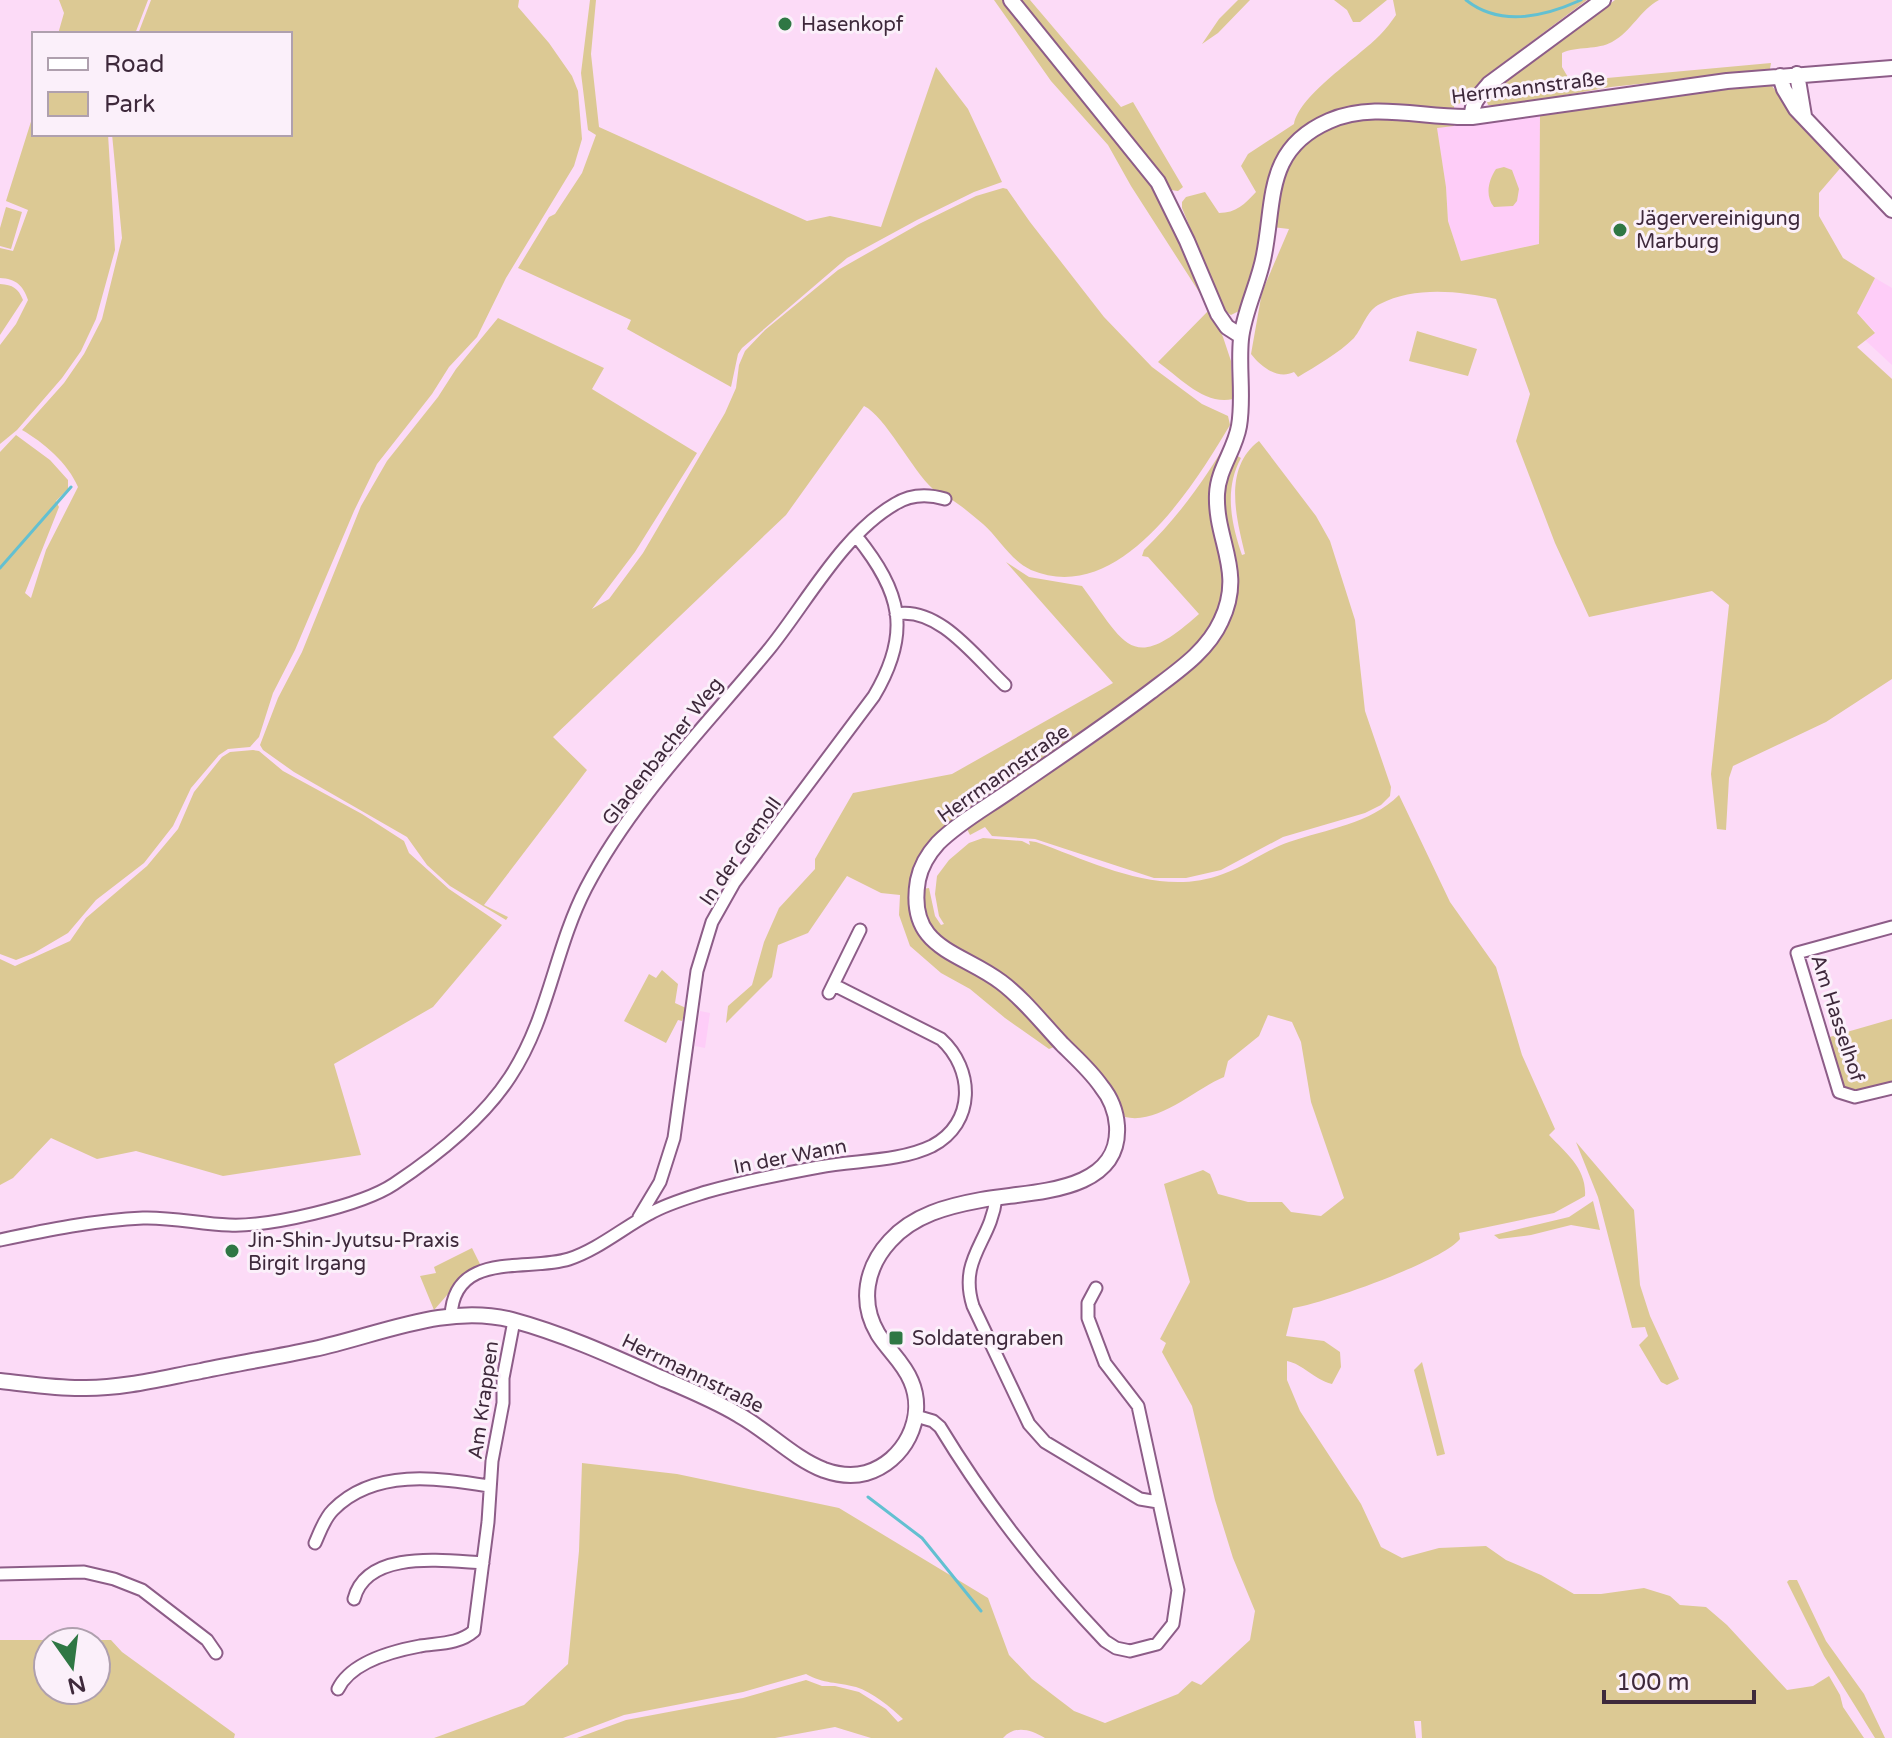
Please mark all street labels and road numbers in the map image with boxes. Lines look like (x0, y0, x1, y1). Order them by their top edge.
street label: Herrmannstraße (1450, 67, 1606, 109)
street label: Gladenbacher Weg (597, 673, 728, 831)
street label: Herrmannstraße (933, 720, 1074, 828)
street label: In der Gemoll (695, 793, 787, 910)
street label: Am Hasselhof (1805, 952, 1869, 1085)
street label: In der Wann (732, 1134, 849, 1180)
street label: Herrmannstraße (618, 1329, 767, 1419)
street label: Am Krappen (464, 1339, 504, 1461)

